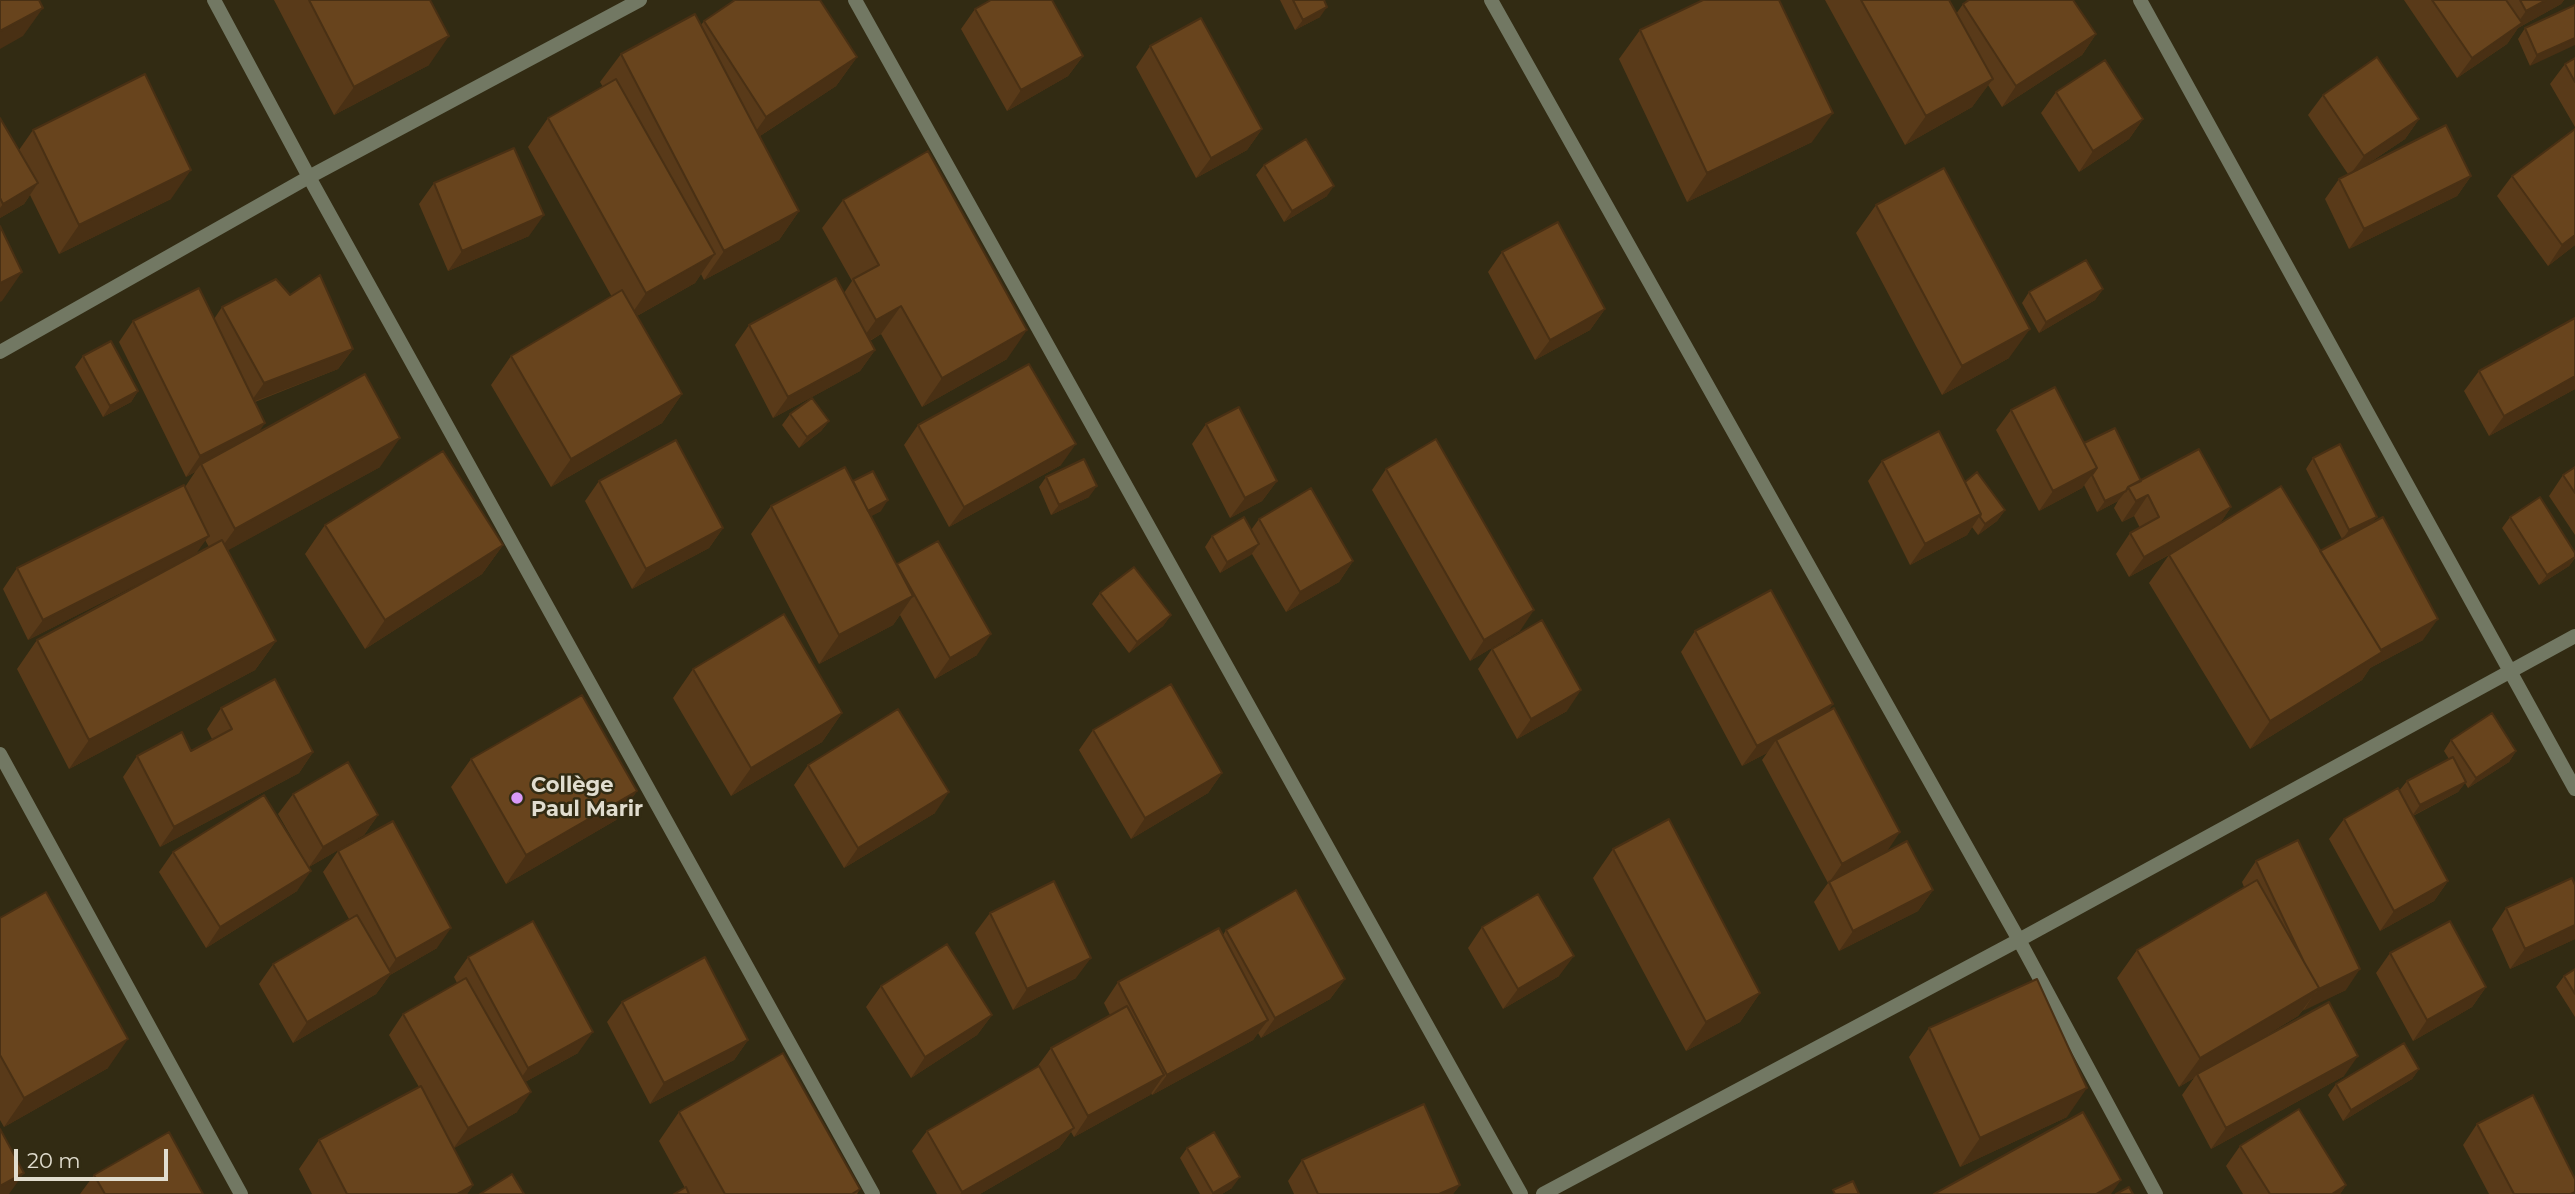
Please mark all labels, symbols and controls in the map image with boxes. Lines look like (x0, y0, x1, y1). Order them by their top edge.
place label: Collège Paul Marir (531, 773, 643, 823)
marker: Collège Paul Marir (509, 790, 525, 806)
scale bar (18, 1134, 172, 1178)
text: 20 m (27, 1148, 81, 1173)

